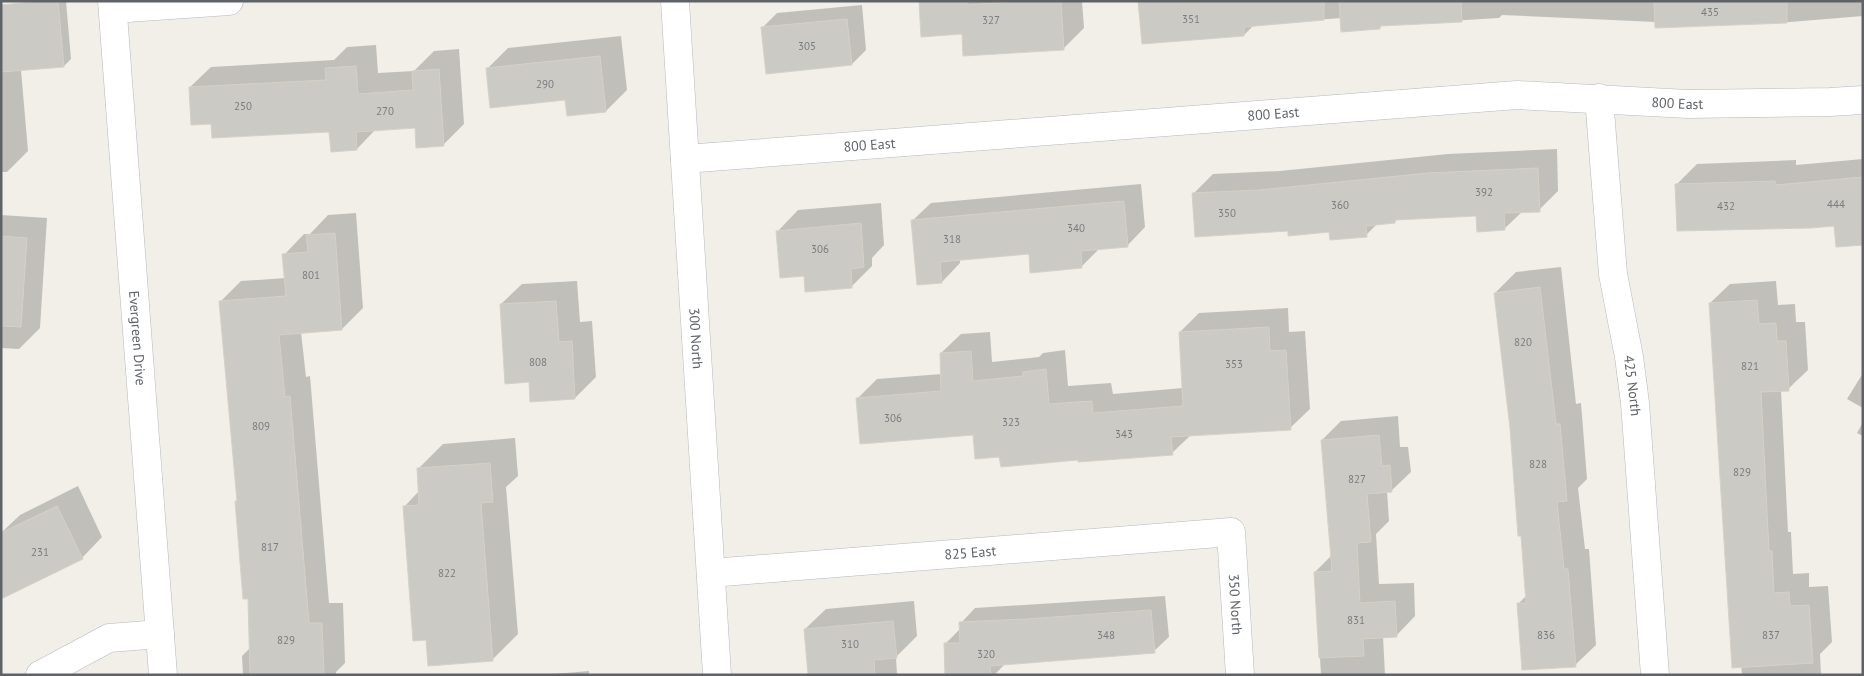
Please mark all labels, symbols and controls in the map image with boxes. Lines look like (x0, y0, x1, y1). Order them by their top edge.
house number: 435 (1701, 5, 1719, 19)
house number: 351 (1182, 12, 1200, 26)
house number: 327 (982, 13, 1000, 27)
house number: 305 (798, 39, 816, 53)
house number: 290 (536, 77, 554, 91)
street label: 800 East (1651, 93, 1704, 113)
house number: 250 (234, 99, 252, 113)
street label: 800 East (1247, 103, 1300, 125)
house number: 270 (376, 104, 394, 118)
street label: 800 East (843, 134, 896, 156)
house number: 392 (1475, 185, 1493, 199)
house number: 444 (1827, 197, 1845, 211)
house number: 360 (1331, 198, 1349, 212)
house number: 432 (1717, 199, 1735, 213)
house number: 350 (1218, 206, 1236, 220)
house number: 340 (1067, 221, 1085, 235)
house number: 318 (943, 232, 961, 246)
house number: 306 (811, 242, 829, 256)
house number: 801 (302, 268, 320, 282)
street label: Evergreen Drive (125, 290, 150, 386)
street label: 300 North (685, 307, 707, 369)
house number: 820 (1514, 335, 1532, 349)
street label: 425 North (1620, 354, 1645, 417)
house number: 808 (529, 355, 547, 369)
house number: 353 (1225, 357, 1243, 371)
house number: 821 (1741, 359, 1759, 373)
house number: 306 (884, 411, 902, 425)
house number: 323 (1002, 415, 1020, 429)
house number: 809 (252, 419, 270, 433)
house number: 343 (1115, 427, 1133, 441)
house number: 828 (1529, 457, 1547, 471)
house number: 829 (1733, 465, 1751, 479)
house number: 827 (1348, 472, 1366, 486)
house number: 817 (261, 540, 279, 554)
street label: 825 East (944, 542, 997, 564)
house number: 231 (31, 545, 49, 559)
house number: 822 (438, 566, 456, 580)
street label: 350 North (1225, 573, 1246, 635)
house number: 831 (1347, 613, 1365, 627)
house number: 348 (1097, 628, 1115, 642)
house number: 836 (1537, 628, 1555, 642)
house number: 837 (1762, 628, 1780, 642)
house number: 829 (277, 633, 295, 647)
house number: 310 (841, 637, 859, 651)
house number: 320 (977, 647, 995, 661)

